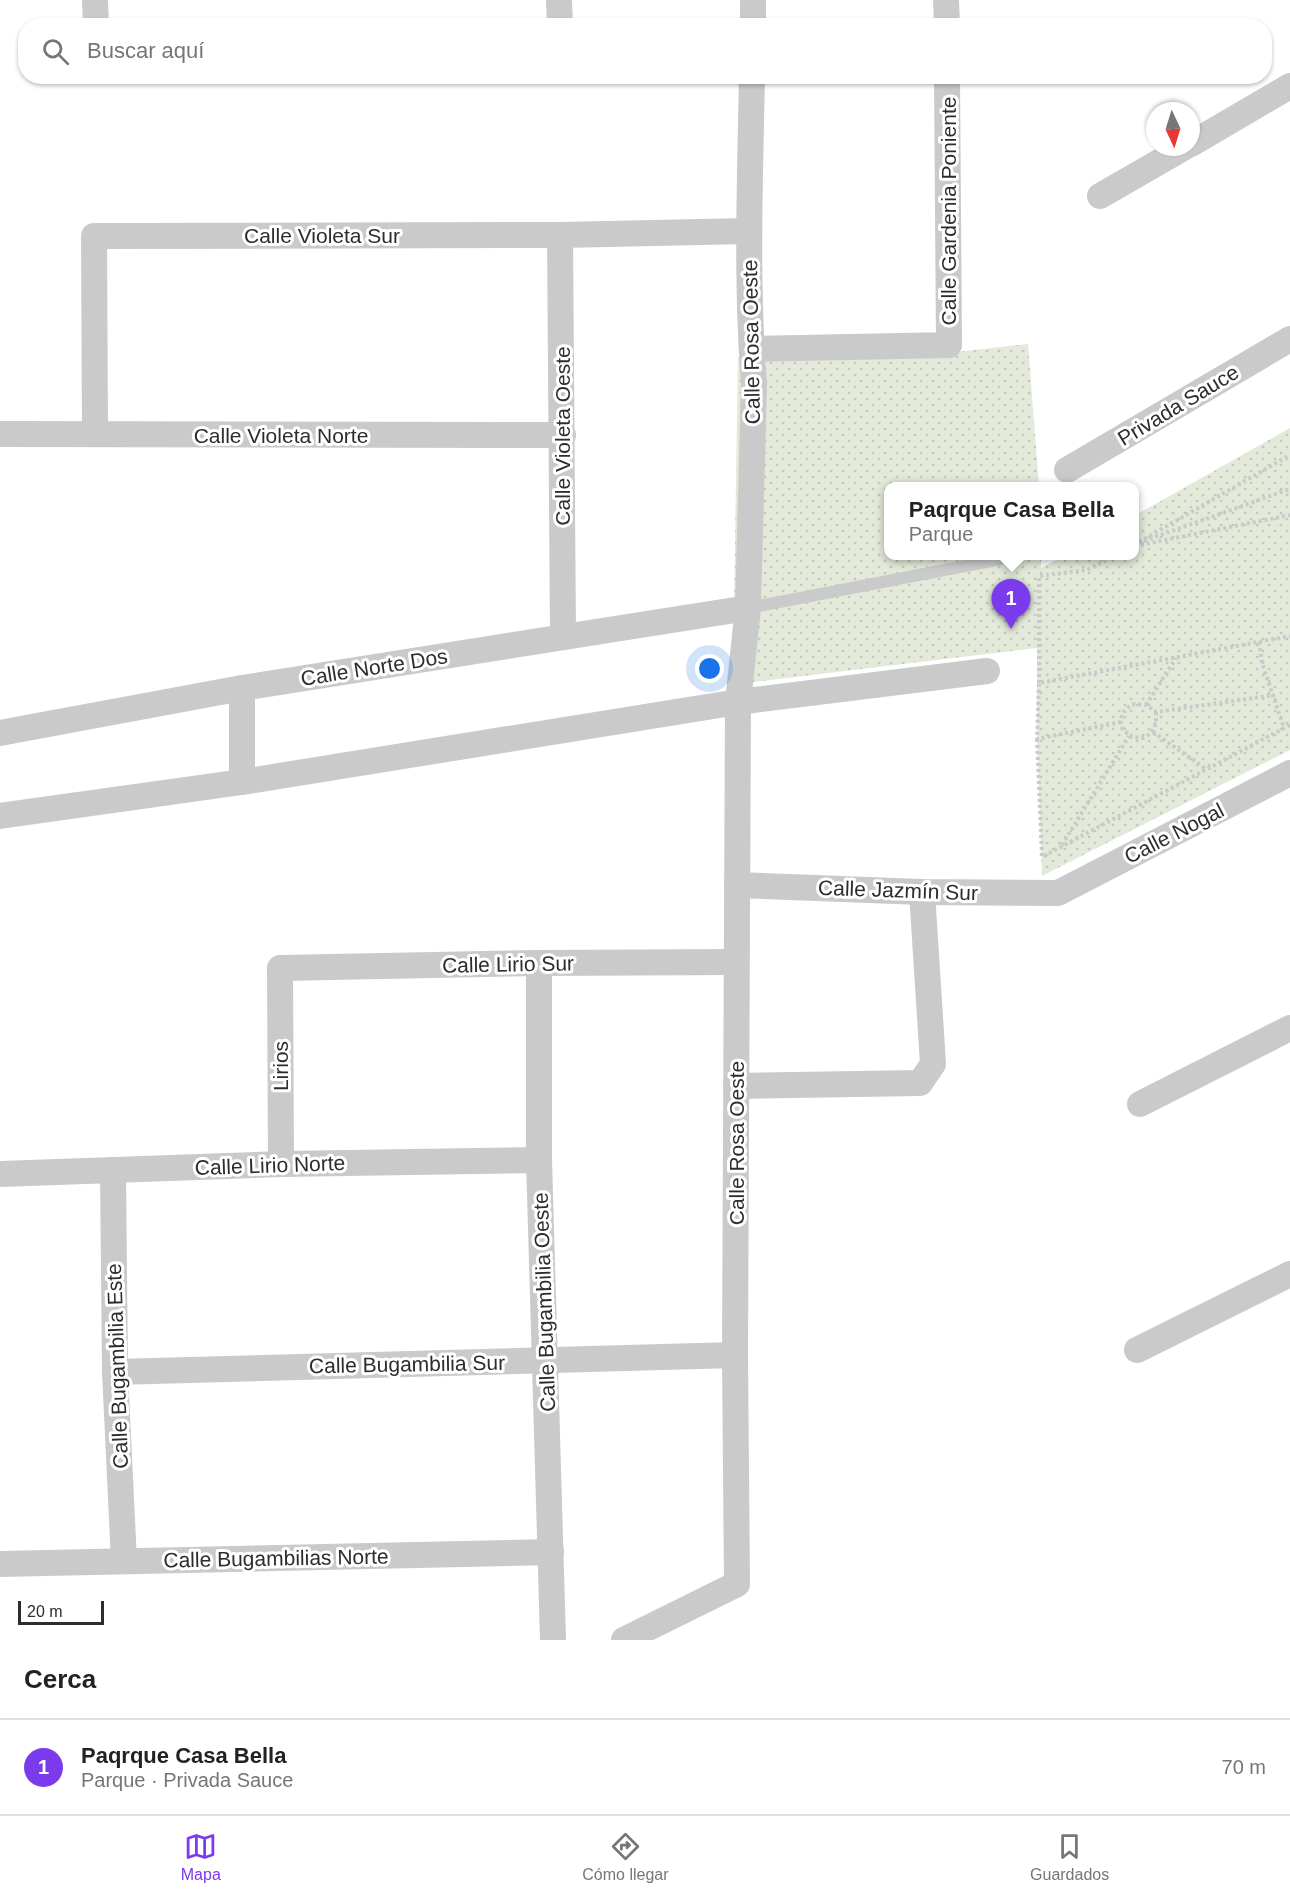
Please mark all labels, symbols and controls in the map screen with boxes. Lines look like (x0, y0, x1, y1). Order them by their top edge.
search box (18, 18, 1272, 84)
icon: search (39, 35, 72, 68)
text: Buscar aquí (87, 38, 204, 63)
street label: Calle Gardenia Poniente (937, 97, 960, 325)
north arrow (1146, 102, 1200, 156)
street label: Calle Violeta Sur (244, 224, 400, 247)
street label: Calle Rosa Oeste (738, 260, 764, 424)
street label: Calle Violeta Oeste (551, 346, 574, 526)
street label: Privada Sauce (1114, 360, 1242, 450)
street label: Calle Violeta Norte (194, 424, 368, 447)
popup (884, 482, 1139, 560)
text: Paqrque Casa Bella (909, 497, 1114, 522)
text: Parque (909, 523, 973, 545)
pin: 1 (992, 580, 1030, 629)
street label: Calle Norte Dos (299, 644, 449, 690)
your location (695, 654, 724, 683)
street label: Calle Nogal (1120, 798, 1228, 868)
street label: Calle Jazmín Sur (818, 876, 978, 904)
street label: Calle Lirio Sur (442, 951, 574, 977)
street label: Lirios (269, 1041, 292, 1091)
street label: Calle Rosa Oeste (725, 1061, 748, 1225)
street label: Calle Lirio Norte (194, 1151, 346, 1179)
street label: Calle Bugambilia Oeste (529, 1192, 559, 1412)
street label: Calle Bugambilia Este (102, 1263, 132, 1469)
street label: Calle Bugambilia Sur (309, 1351, 505, 1377)
street label: Calle Bugambilias Norte (163, 1545, 389, 1571)
scale bar (18, 1598, 104, 1626)
text: 20 m (27, 1603, 63, 1620)
text: Cerca (24, 1664, 96, 1694)
text: Paqrque Casa Bella (81, 1743, 286, 1768)
text: 1 (38, 1756, 49, 1778)
text: 70 m (1222, 1756, 1266, 1778)
text: Parque · Privada Sauce (81, 1769, 293, 1791)
tab: Mapa (181, 1830, 221, 1884)
tab: Cómo llegar (582, 1830, 669, 1884)
tab: Guardados (1030, 1830, 1109, 1884)

